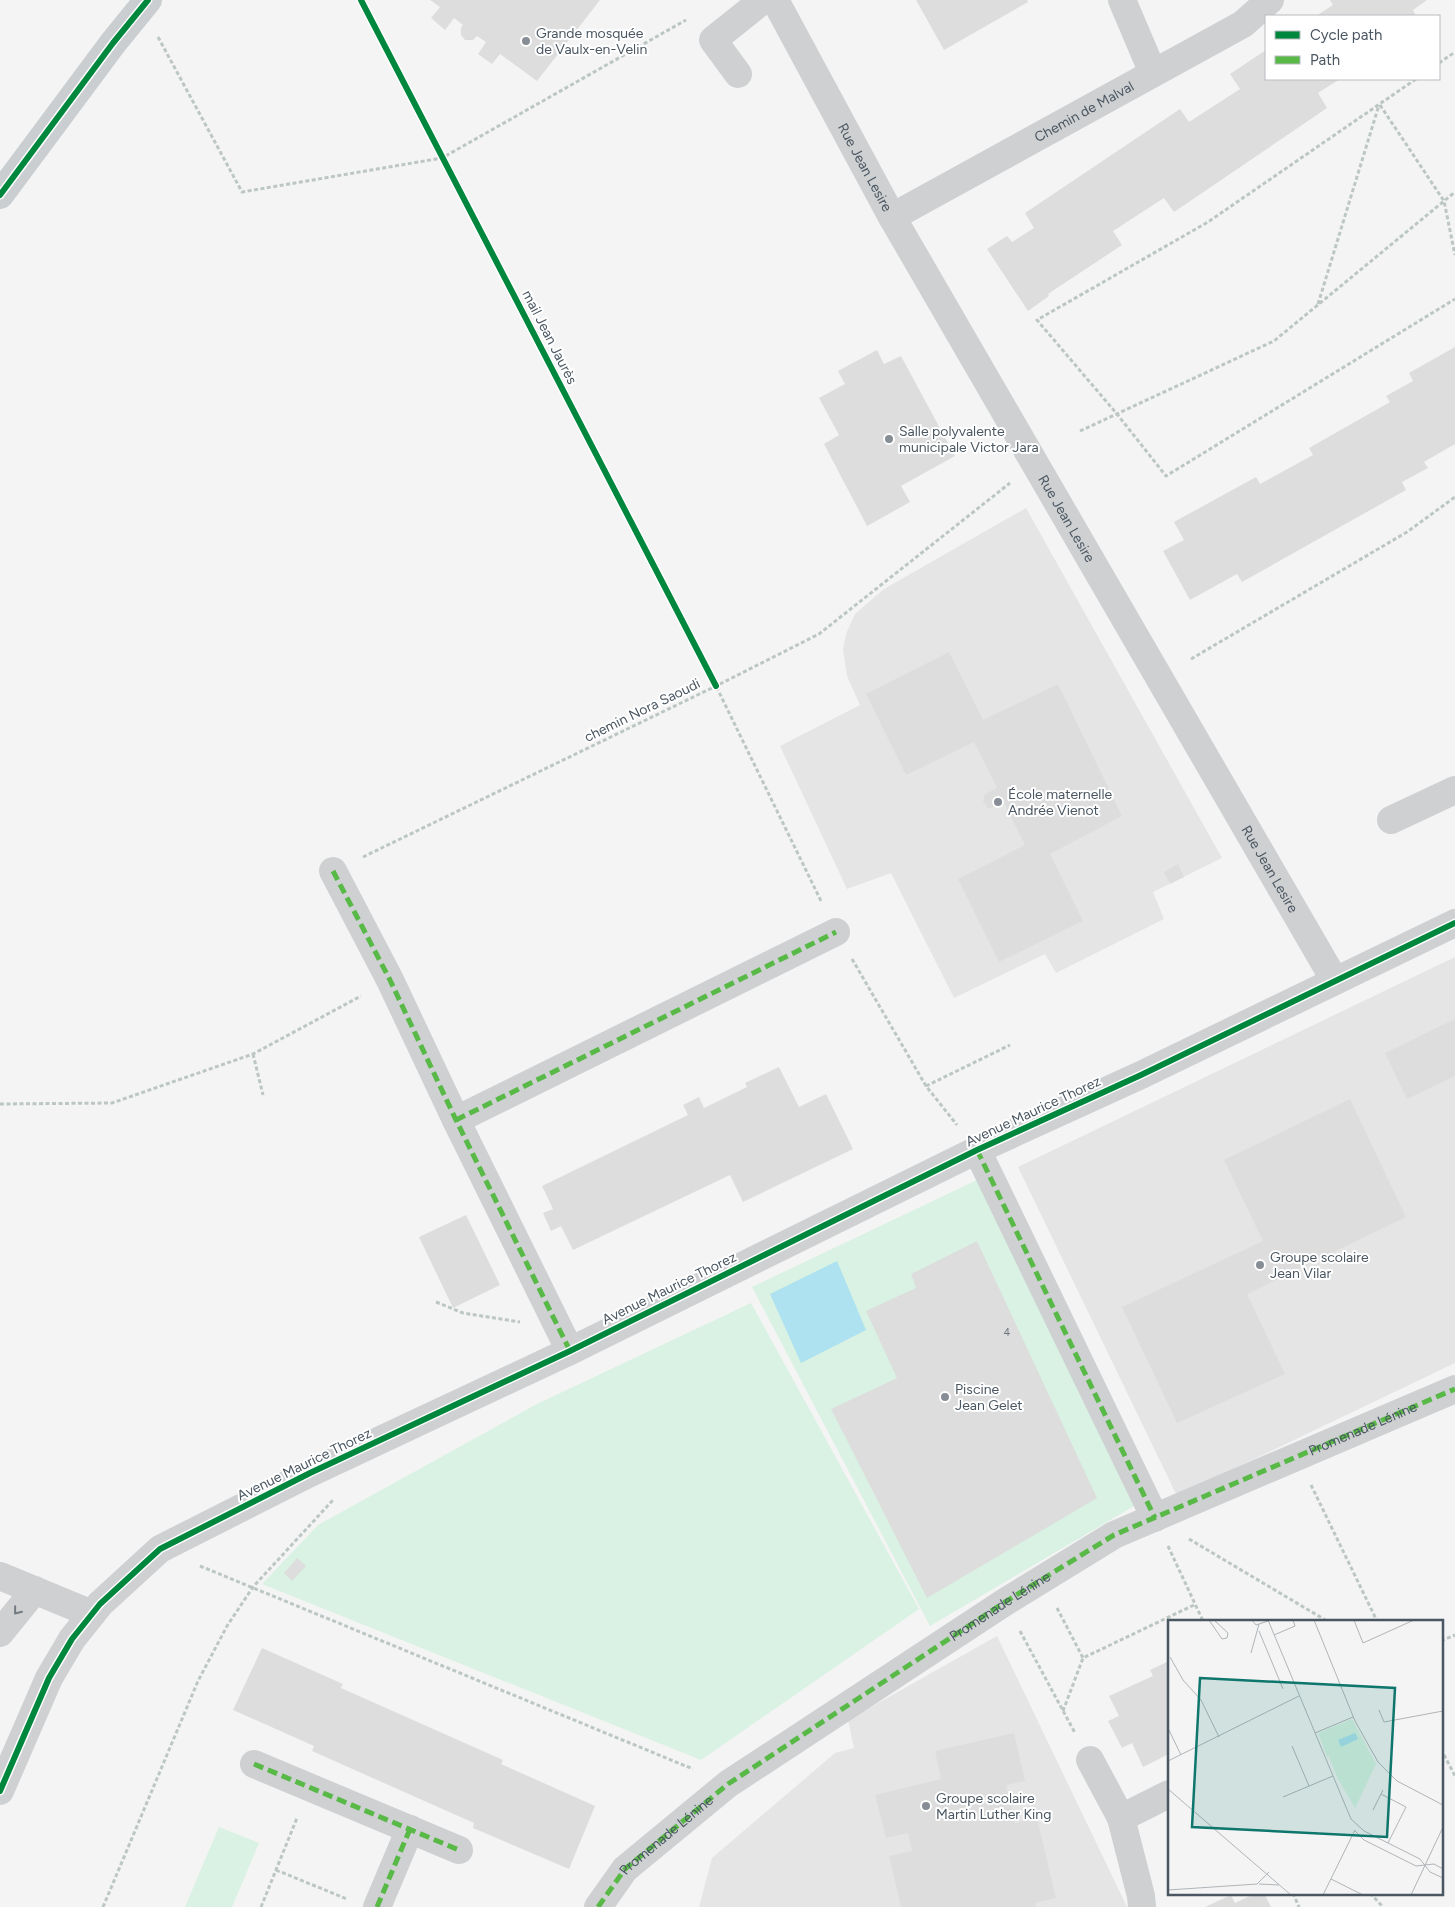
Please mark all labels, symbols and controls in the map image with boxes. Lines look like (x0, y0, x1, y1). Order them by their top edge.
legend (1265, 15, 1440, 80)
place label: Grande mosquée de Vaulx-en-Velin (536, 25, 647, 58)
text: Cycle path (1310, 26, 1382, 44)
marker: Grande mosquée de Vaulx-en-Velin (520, 35, 532, 47)
text: Path (1310, 51, 1340, 69)
street label: Chemin de Malval (1031, 78, 1137, 146)
street label: Rue Jean Lesire (834, 120, 896, 215)
street label: mail Jean Jaurès (519, 287, 581, 387)
place label: Salle polyvalente municipale Victor Jara (899, 423, 1039, 456)
marker: Salle polyvalente municipale Victor Jara (883, 433, 895, 445)
street label: Rue Jean Lesire (1034, 472, 1098, 566)
street label: chemin Nora Saoudi (581, 675, 703, 746)
place label: École maternelle Andrée Vienot (1008, 786, 1112, 819)
marker: École maternelle Andrée Vienot (992, 796, 1004, 808)
street label: Rue Jean Lesire (1238, 822, 1302, 916)
street label: Avenue Maurice Thorez (963, 1073, 1104, 1150)
street label: Avenue Maurice Thorez (599, 1249, 739, 1328)
place label: Groupe scolaire Jean Vilar (1270, 1249, 1369, 1282)
marker: Groupe scolaire Jean Vilar (1254, 1259, 1266, 1271)
house number: 4 (1004, 1326, 1011, 1339)
place label: Piscine Jean Gelet (955, 1381, 1023, 1414)
marker: Piscine Jean Gelet (939, 1391, 951, 1403)
street label: Promenade Lénine (1306, 1398, 1420, 1460)
street label: Avenue Maurice Thorez (234, 1425, 374, 1504)
street label: Promenade Lénine (947, 1568, 1054, 1645)
one-way arrow (14, 1606, 23, 1615)
inset map (1168, 1620, 1442, 1894)
place label: Groupe scolaire Martin Luther King (936, 1790, 1051, 1823)
street label: Promenade Lénine (616, 1792, 717, 1878)
marker: Groupe scolaire Martin Luther King (920, 1800, 932, 1812)

